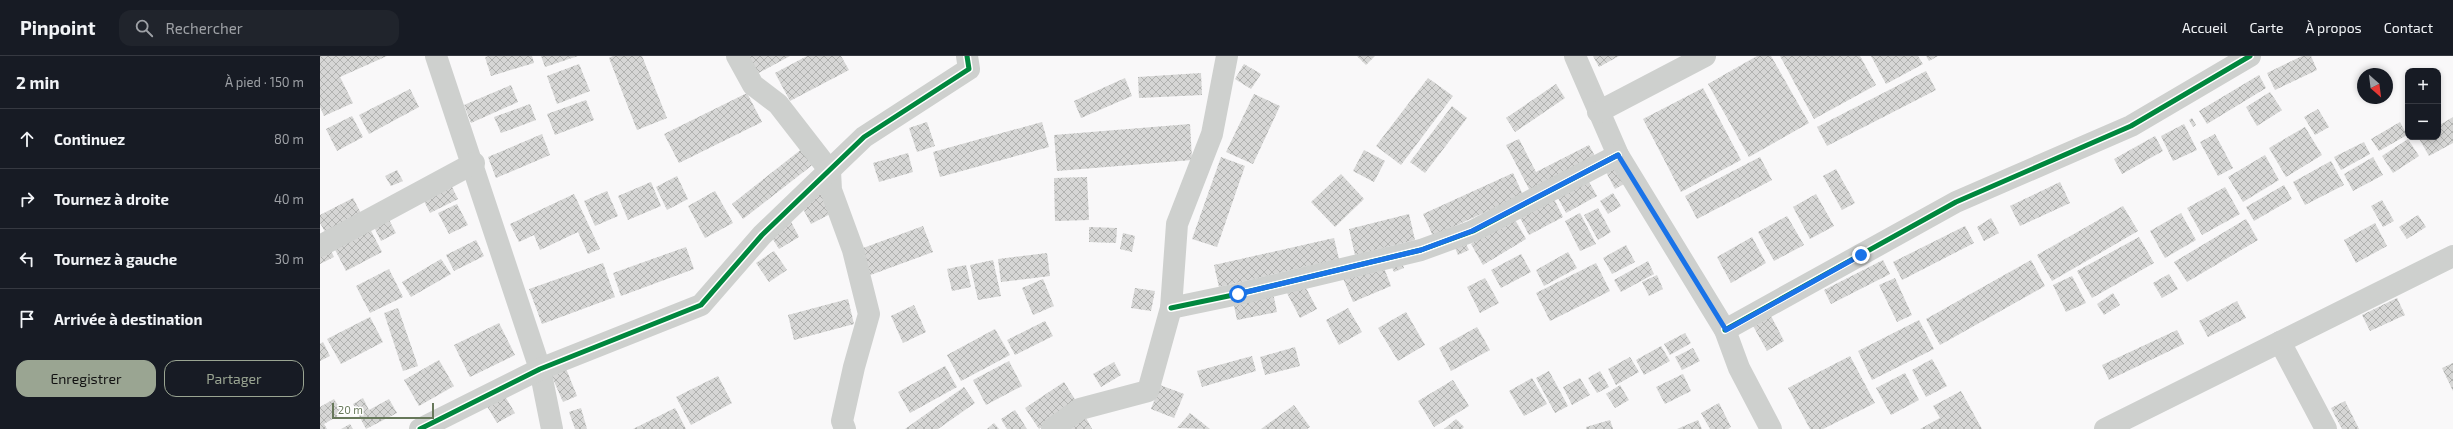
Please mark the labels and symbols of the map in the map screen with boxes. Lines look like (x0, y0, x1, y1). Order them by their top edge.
north arrow (2357, 68, 2393, 104)
route end (1852, 246, 1870, 264)
route start (1229, 285, 1247, 303)
scale bar (332, 401, 434, 420)

